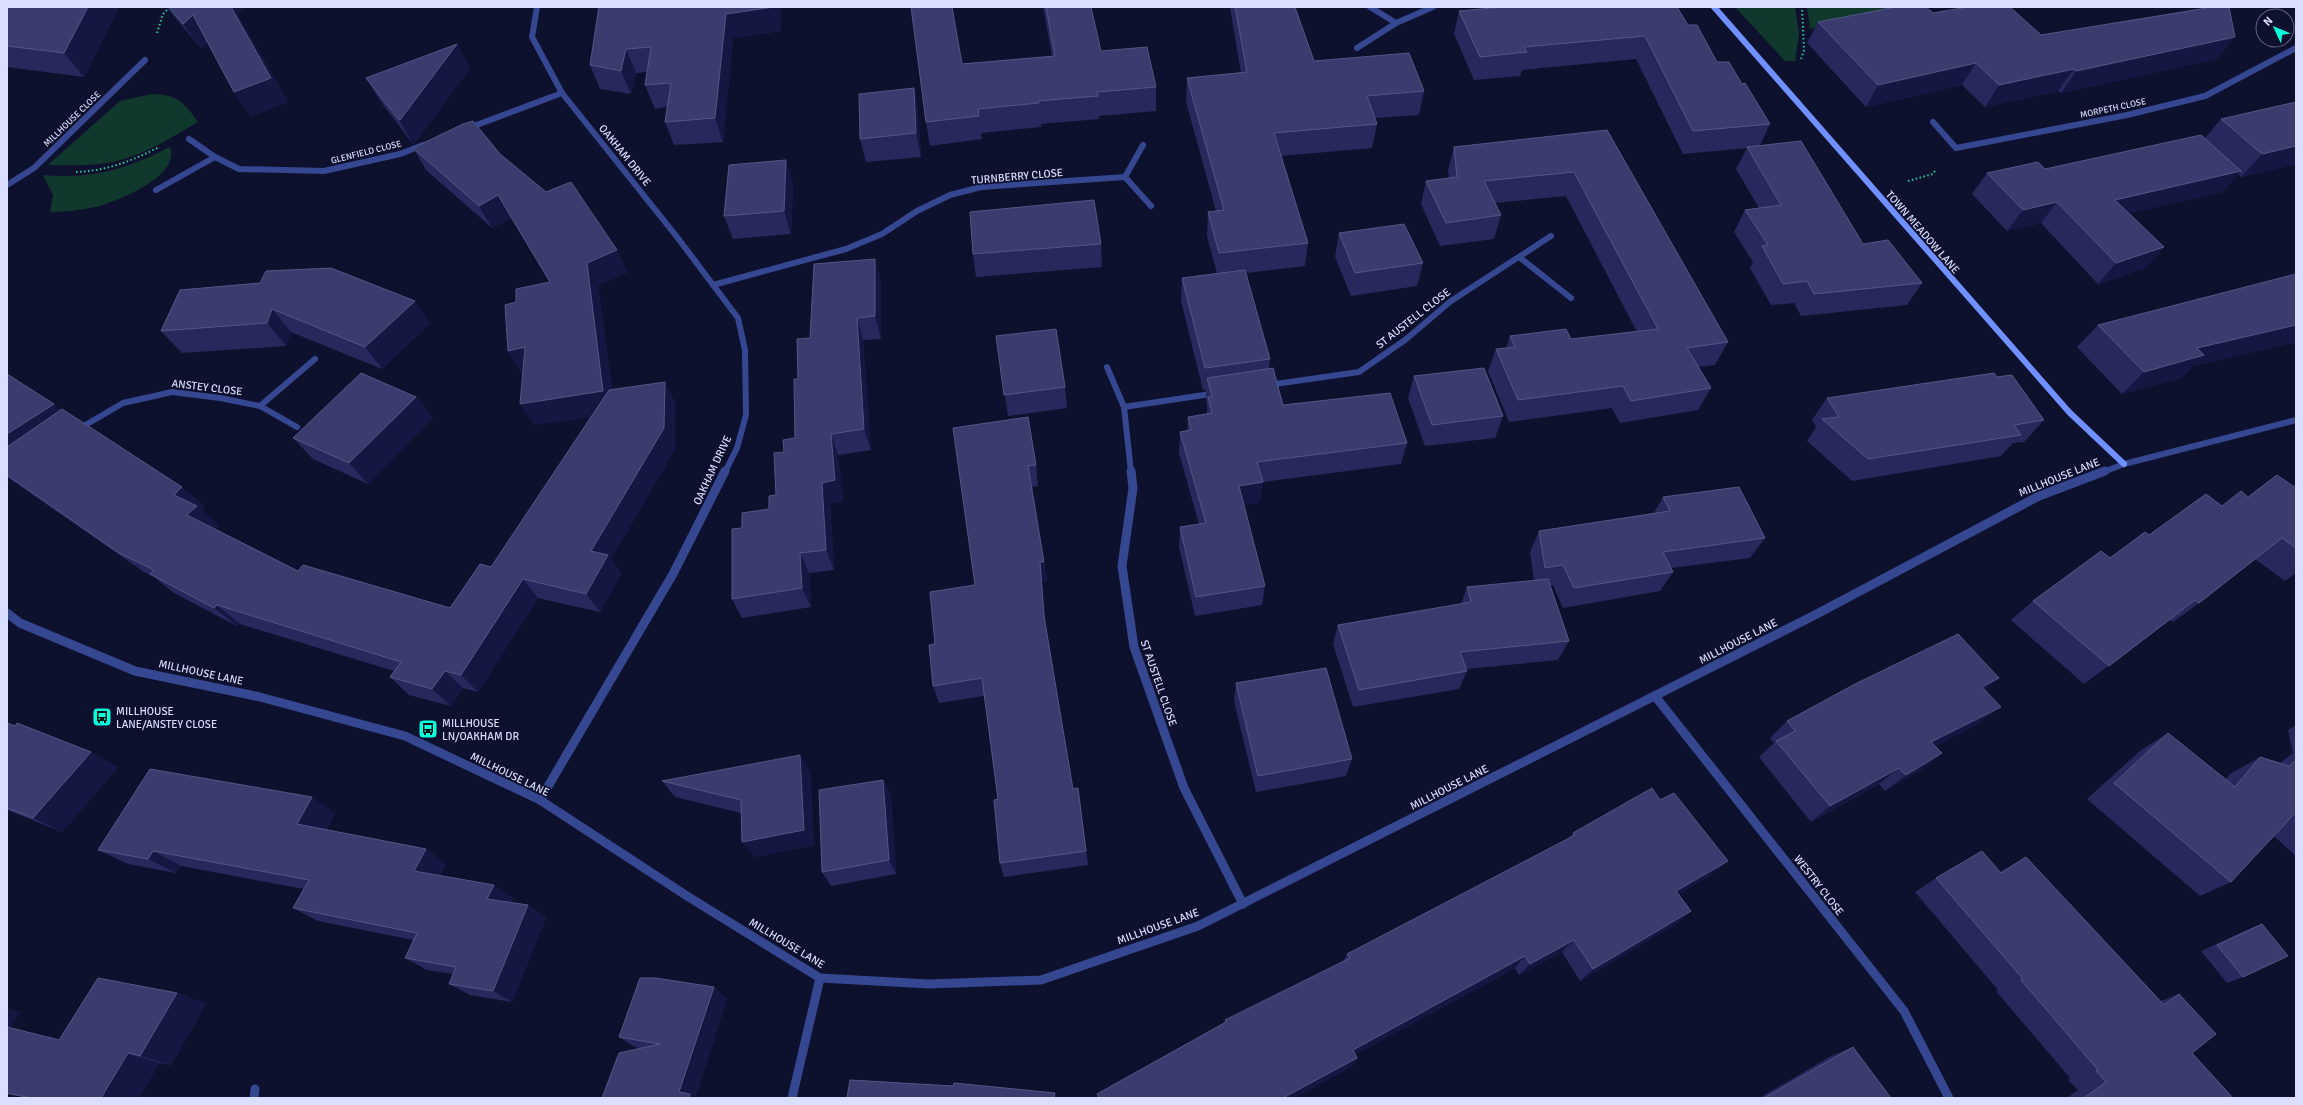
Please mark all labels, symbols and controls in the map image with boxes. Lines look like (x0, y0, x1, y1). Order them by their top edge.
north arrow (2255, 8, 2295, 48)
text: N (2261, 14, 2276, 29)
street label: MILLHOUSE CLOSE (42, 89, 103, 149)
street label: MORPETH CLOSE (2079, 96, 2147, 121)
street label: OAKHAM DRIVE (596, 122, 653, 189)
street label: GLENFIELD CLOSE (330, 138, 403, 167)
street label: TURNBERRY CLOSE (971, 166, 1064, 187)
street label: TOWN MEADOW LANE (1883, 188, 1962, 276)
street label: ST AUSTELL CLOSE (1374, 285, 1453, 351)
street label: ANSTEY CLOSE (171, 377, 243, 398)
street label: OAKHAM DRIVE (691, 433, 734, 507)
street label: MILLHOUSE LANE (2017, 455, 2102, 500)
street label: MILLHOUSE LANE (1697, 616, 1780, 667)
street label: ST AUSTELL CLOSE (1138, 638, 1179, 728)
street label: MILLHOUSE LANE (157, 657, 244, 688)
place label: MILLHOUSE LANE/ANSTEY CLOSE (116, 705, 217, 731)
bus stop icon: MILLHOUSE LANE/ANSTEY CLOSE (91, 706, 113, 728)
place label: MILLHOUSE LN/OAKHAM DR (442, 717, 519, 743)
bus stop icon: MILLHOUSE LN/OAKHAM DR (417, 718, 439, 740)
street label: MILLHOUSE LANE (468, 750, 551, 799)
street label: MILLHOUSE LANE (1408, 762, 1491, 813)
street label: WESTRY CLOSE (1791, 853, 1846, 918)
street label: MILLHOUSE LANE (1115, 906, 1201, 947)
street label: MILLHOUSE LANE (746, 916, 827, 971)

